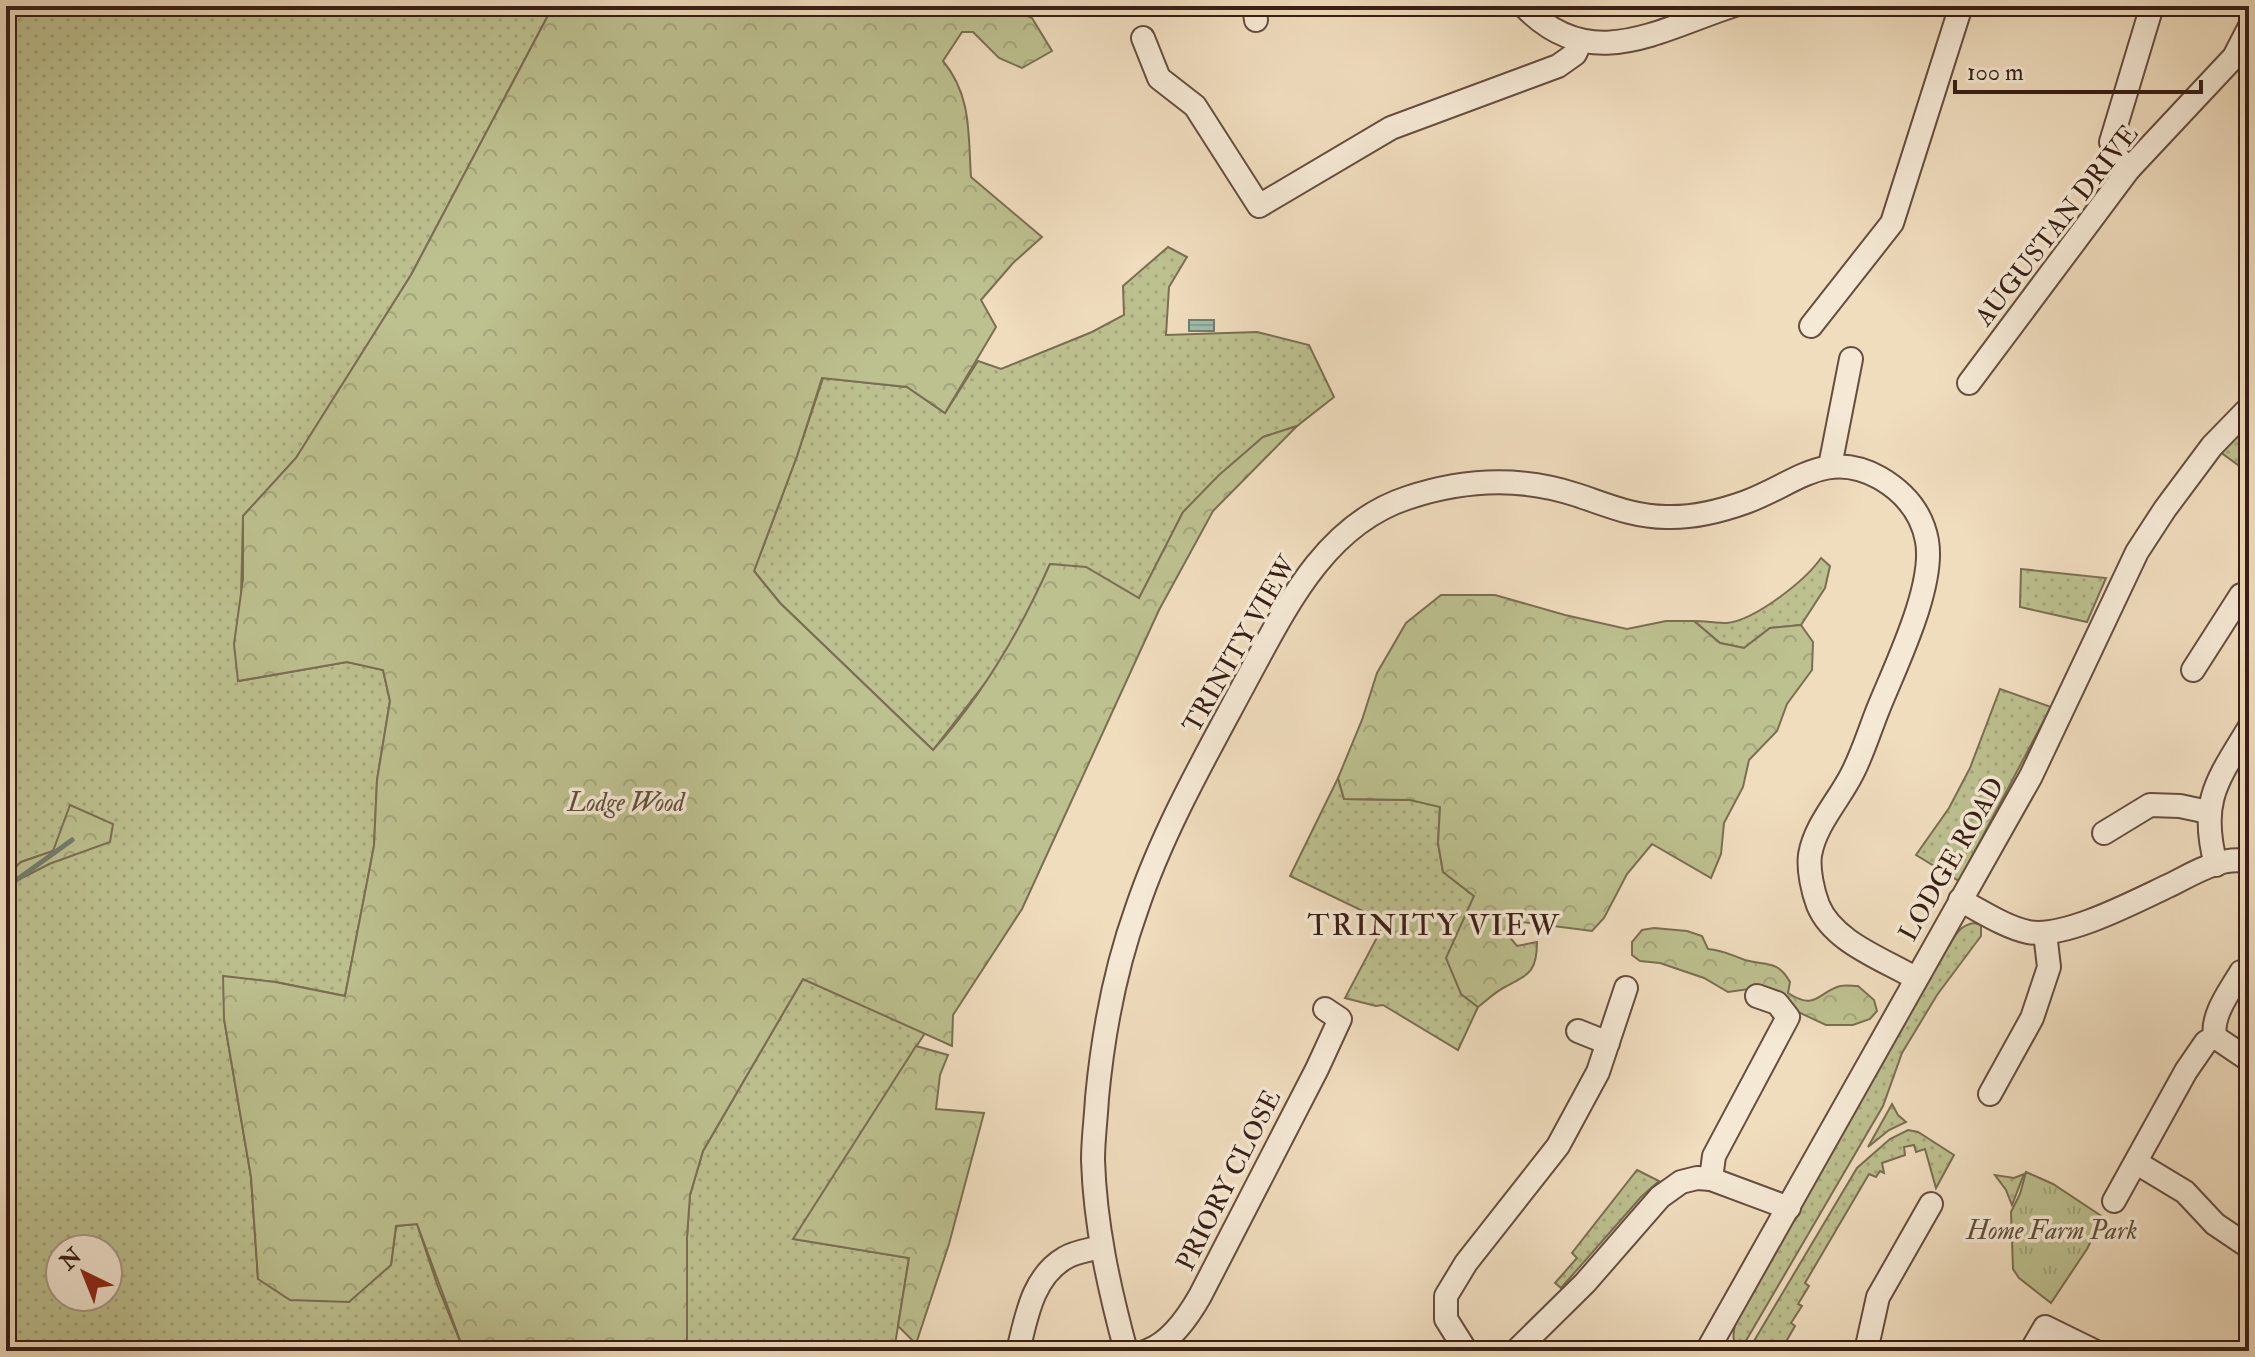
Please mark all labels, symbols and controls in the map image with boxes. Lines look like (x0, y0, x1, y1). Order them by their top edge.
scale bar (1955, 44, 2201, 94)
text: 100 m (1967, 57, 2024, 88)
street label: AUGUSTAN DRIVE (1968, 119, 2145, 333)
street label: TRINITY VIEW (1176, 549, 1304, 739)
street label: LODGE ROAD (1892, 772, 2012, 947)
park label: Lodge Wood (566, 787, 687, 819)
district label: TRINITY VIEW (1307, 907, 1561, 944)
street label: PRIORY CLOSE (1170, 1085, 1288, 1276)
park label: Home Farm Park (1965, 1215, 2138, 1247)
north arrow (44, 1233, 124, 1313)
text: N (54, 1242, 88, 1277)

